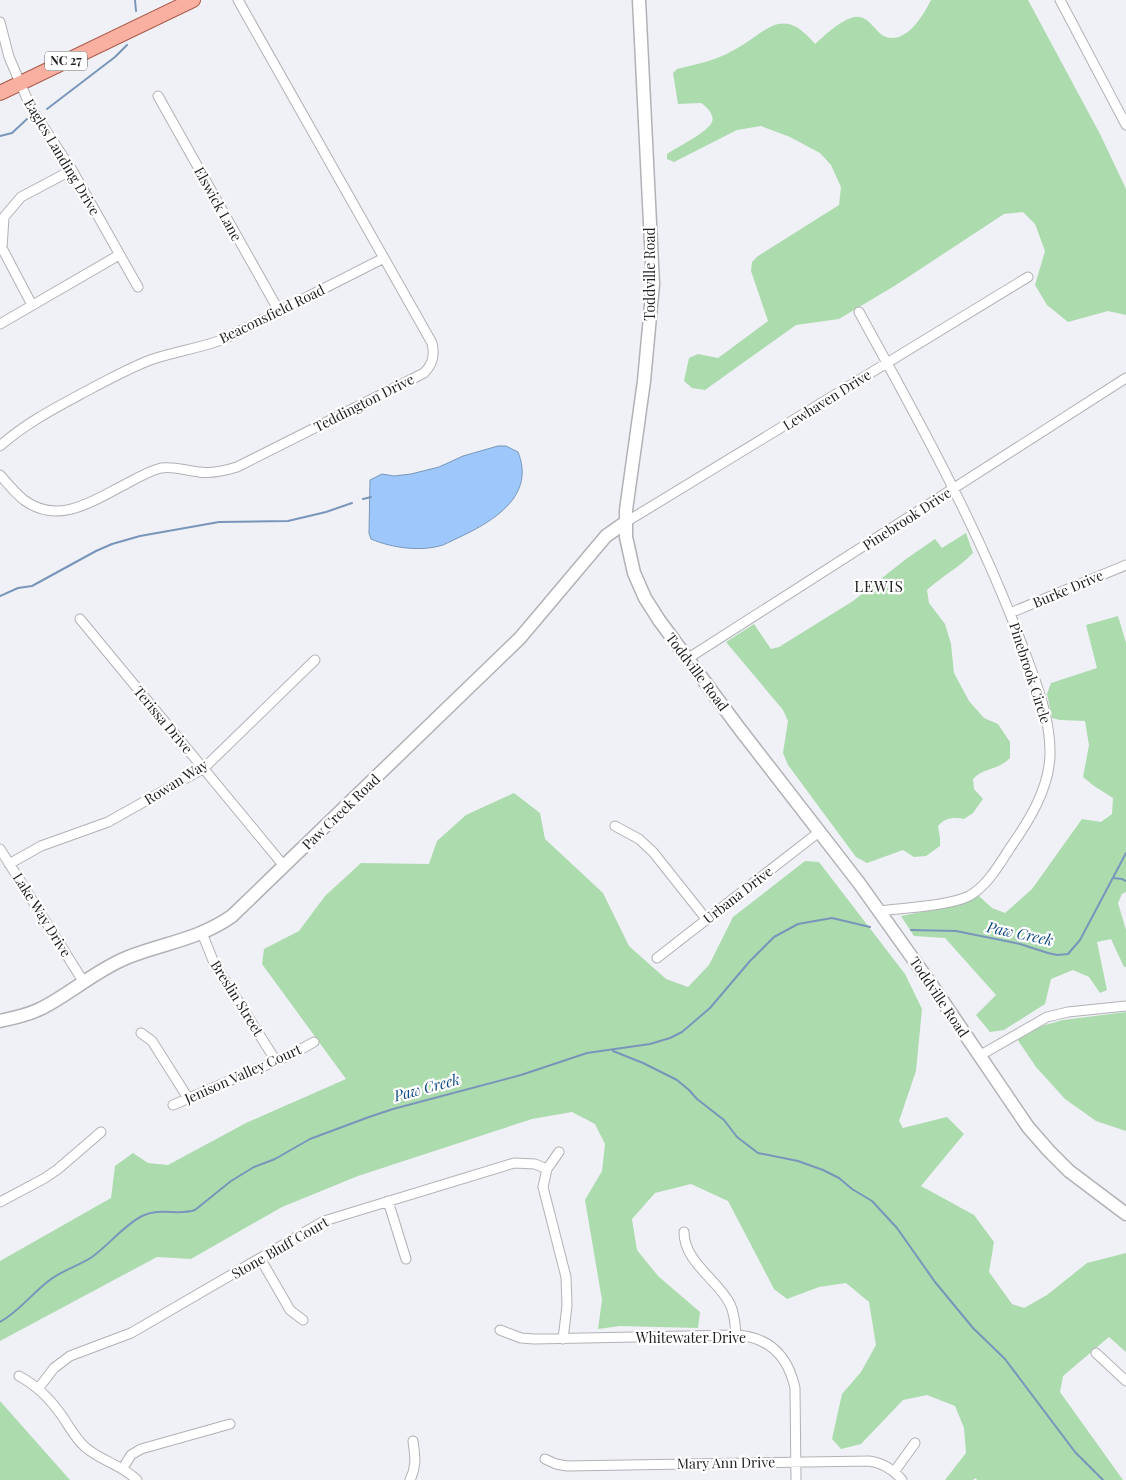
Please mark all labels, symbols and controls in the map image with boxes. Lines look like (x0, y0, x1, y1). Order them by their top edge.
road number: NC 27 (45, 51, 87, 70)
street label: Eagles Landing Drive (20, 95, 105, 219)
street label: Elswick Lane (190, 163, 247, 244)
street label: Toddville Road (640, 227, 659, 321)
street label: Beaconsfield Road (216, 280, 328, 347)
street label: Lewhaven Drive (779, 365, 874, 434)
street label: Teddington Drive (311, 369, 417, 436)
street label: Pinebrook Drive (859, 483, 955, 554)
street label: Burke Drive (1030, 565, 1106, 612)
district label: LEWIS (854, 576, 904, 596)
street label: Pinebrook Circle (1005, 620, 1056, 726)
street label: Toddville Road (662, 629, 733, 715)
street label: Terissa Drive (130, 682, 197, 757)
street label: Rowan Way (140, 755, 211, 809)
street label: Paw Creek Road (298, 770, 384, 854)
street label: Urbana Drive (699, 862, 776, 928)
street label: Lake Way Drive (9, 869, 76, 960)
water label: Paw Creek (984, 916, 1055, 950)
street label: Toddville Road (905, 953, 973, 1041)
street label: Breslin Street (207, 956, 269, 1040)
street label: Jenison Valley Court (181, 1039, 305, 1108)
water label: Paw Creek (391, 1069, 462, 1106)
street label: Stone Bluff Court (228, 1212, 333, 1283)
street label: Whitewater Drive (635, 1328, 746, 1347)
street label: Mary Ann Drive (677, 1452, 775, 1473)

